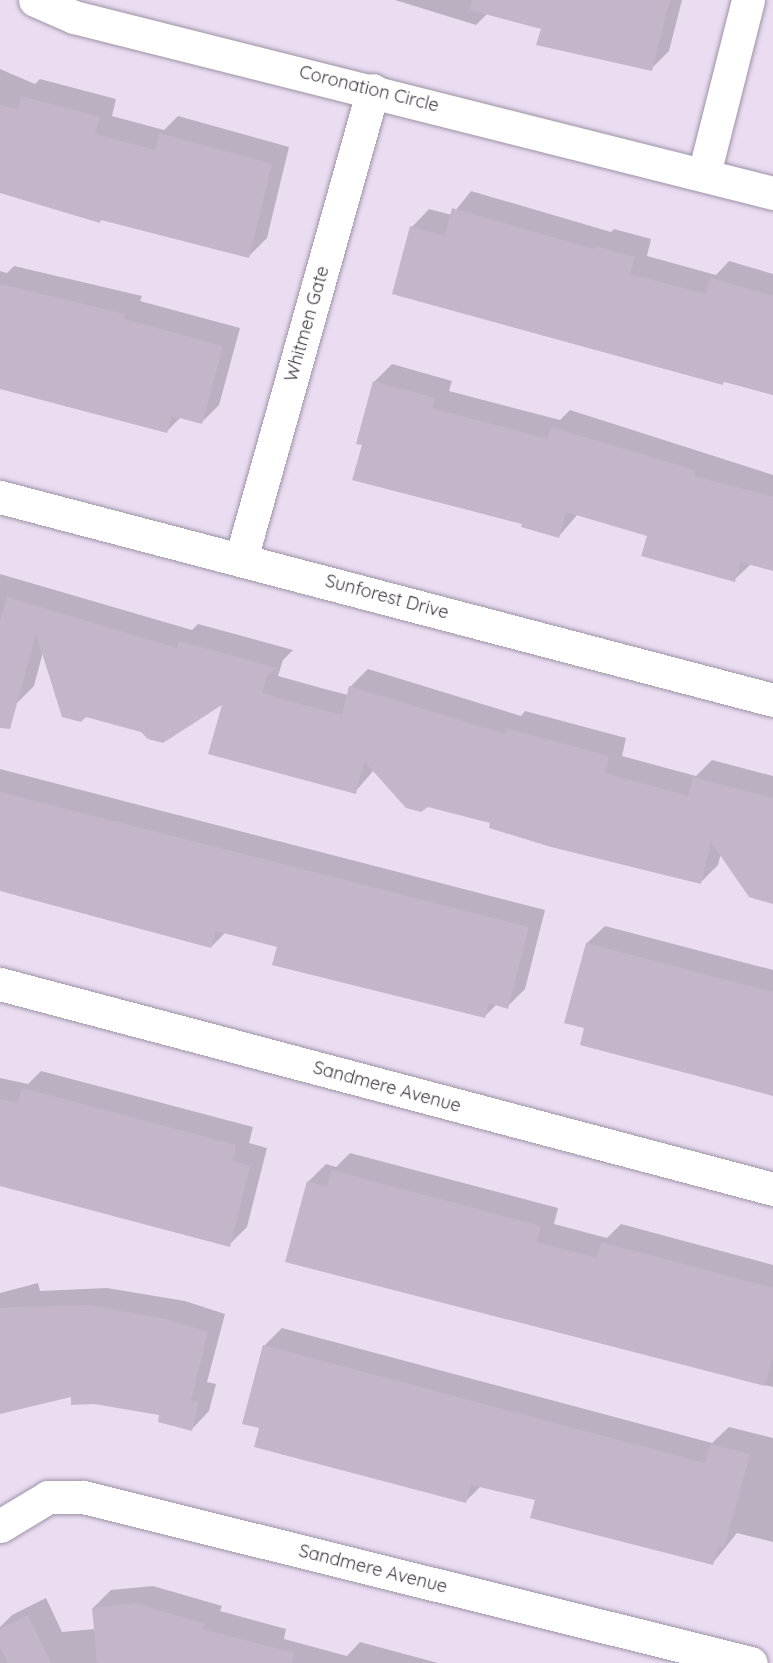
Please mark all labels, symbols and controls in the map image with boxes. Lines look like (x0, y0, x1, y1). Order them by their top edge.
street label: Coronation Circle (297, 61, 441, 117)
street label: Whitmen Gate (280, 264, 334, 384)
street label: Sunforest Drive (323, 570, 451, 624)
street label: Sandmere Avenue (311, 1057, 463, 1117)
street label: Sandmere Avenue (297, 1540, 449, 1598)

